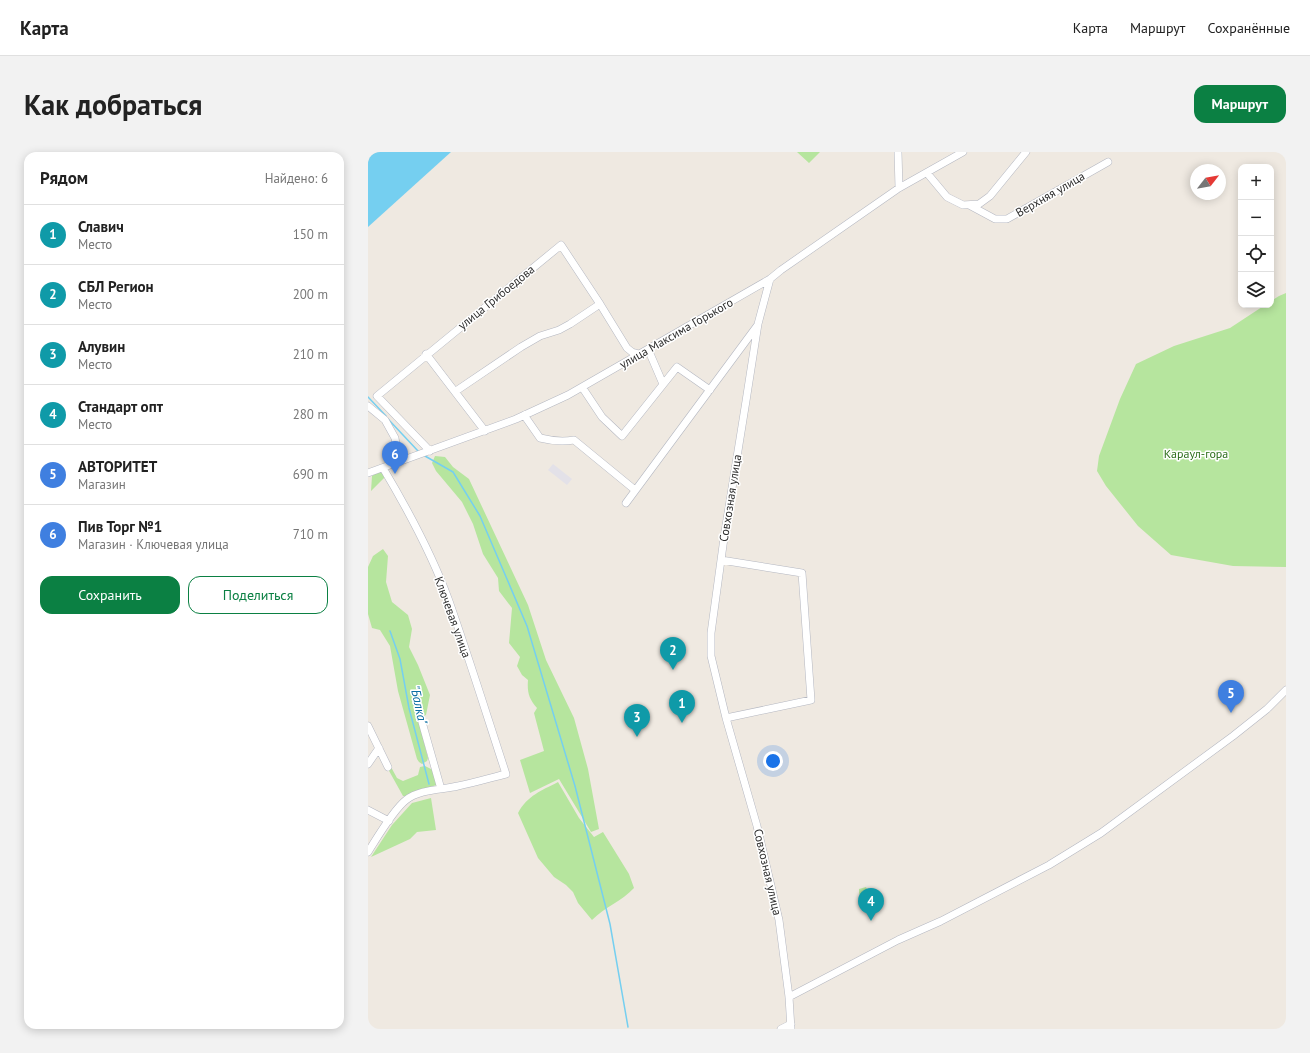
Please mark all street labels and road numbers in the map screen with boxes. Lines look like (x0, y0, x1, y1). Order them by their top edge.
street label: Верхняя улица (1013, 168, 1087, 220)
street label: улица Грибоедова (455, 261, 537, 333)
street label: улица Максима Горького (616, 294, 736, 372)
street label: Совхозная улица (716, 453, 744, 543)
street label: Ключевая улица (431, 574, 475, 660)
street label: Совхозная улица (751, 827, 785, 917)

